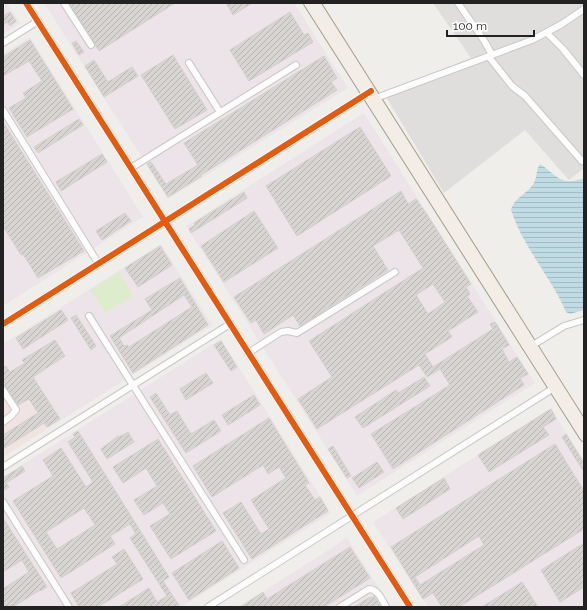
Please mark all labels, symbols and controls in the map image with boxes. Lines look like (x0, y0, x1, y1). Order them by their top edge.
scale bar (447, 12, 534, 38)
text: 100 m (453, 19, 487, 33)

